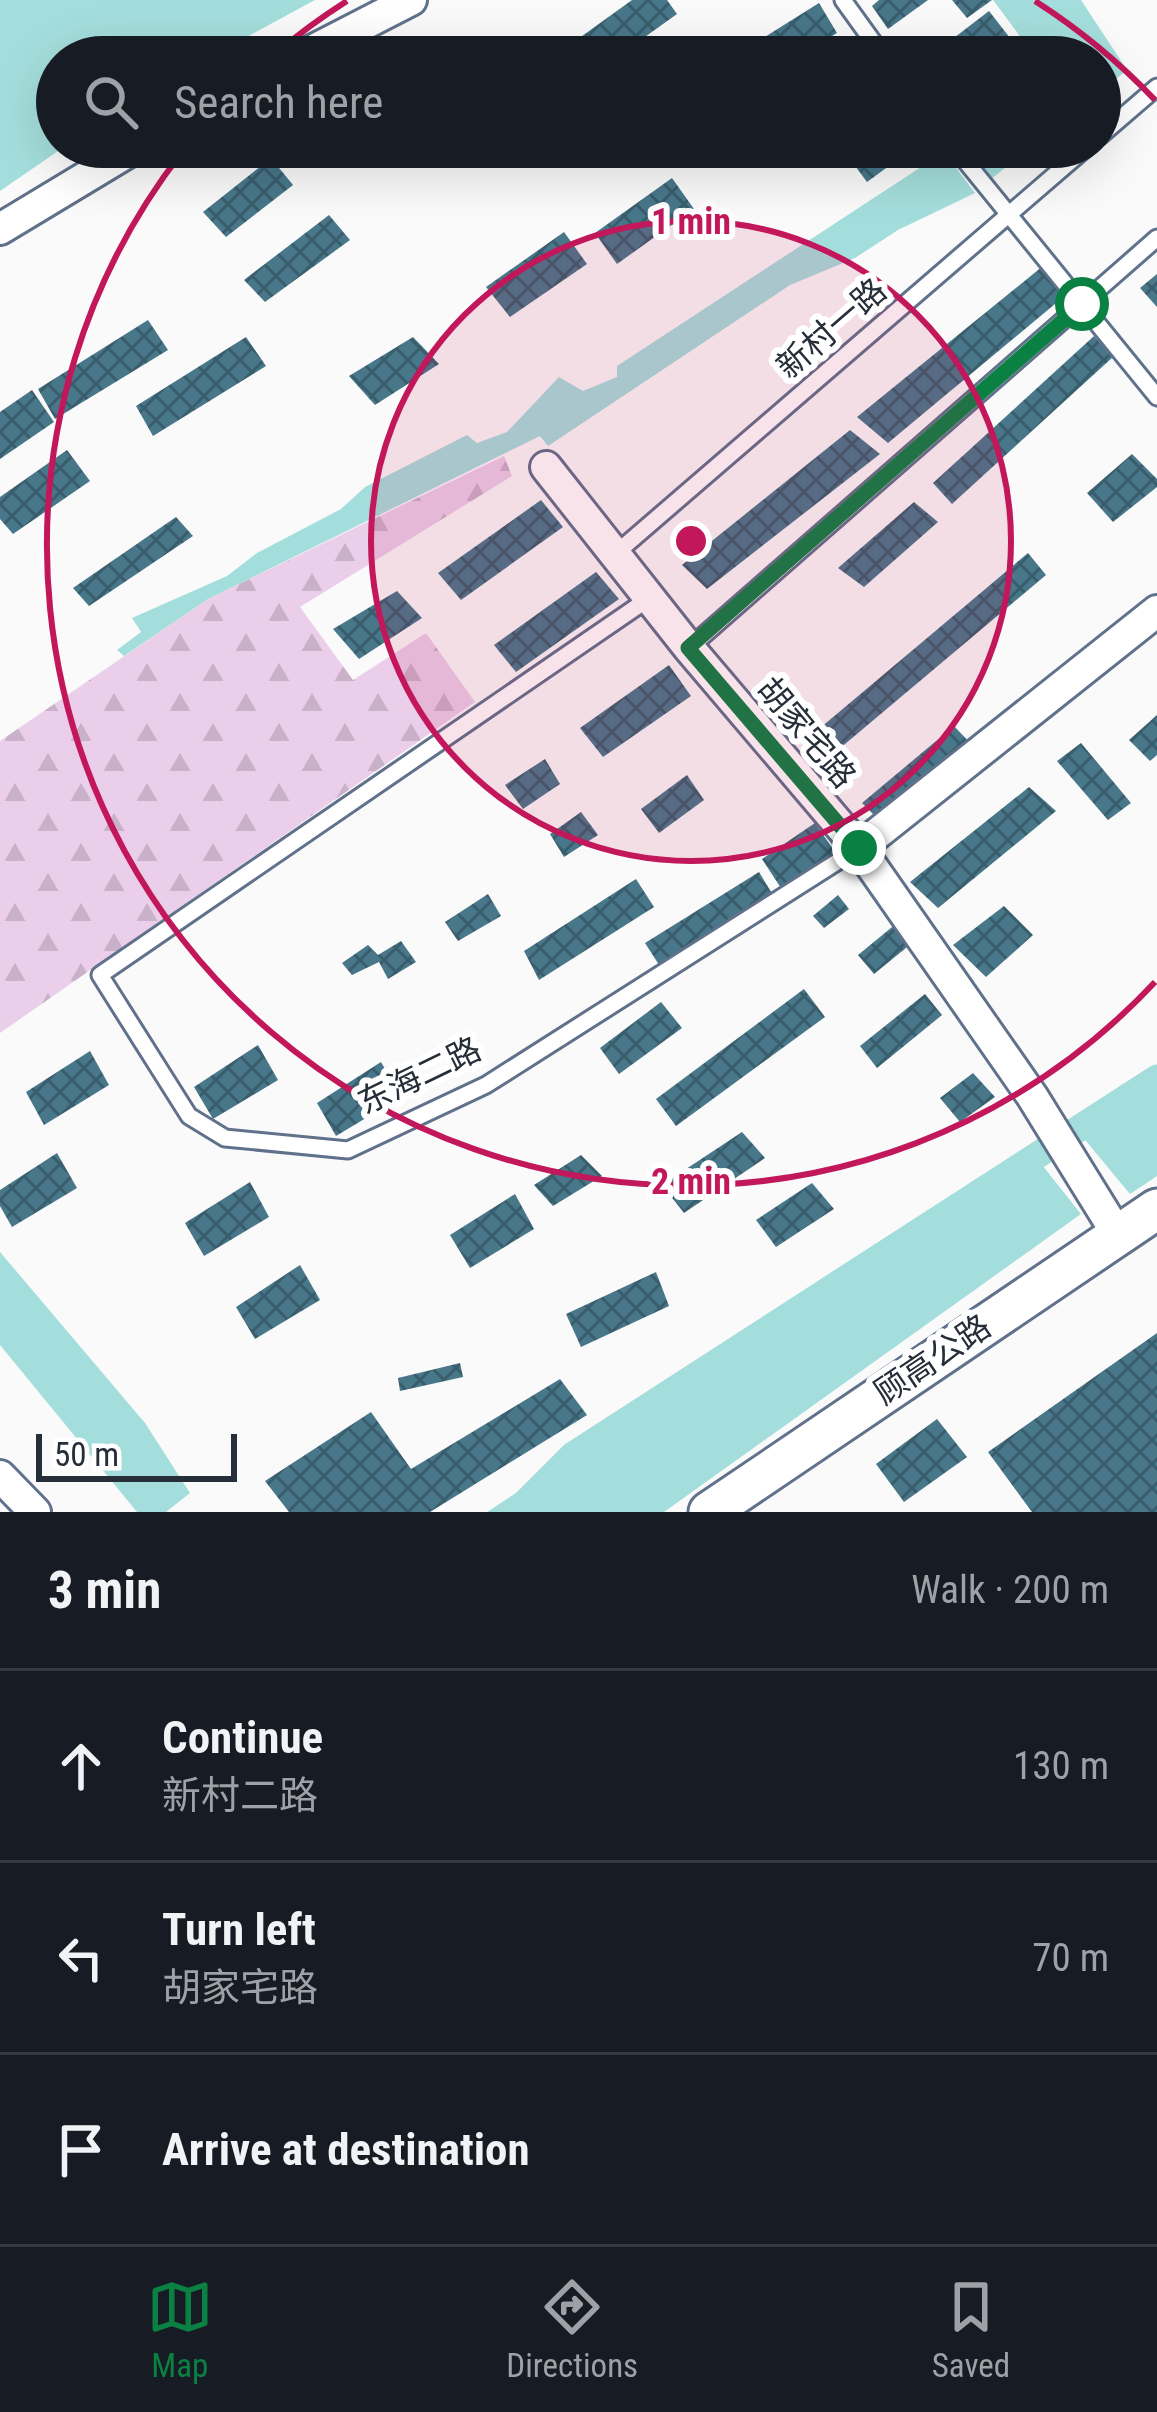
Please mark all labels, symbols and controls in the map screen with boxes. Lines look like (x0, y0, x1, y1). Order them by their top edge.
search box (36, 36, 1121, 168)
icon: search (78, 69, 144, 135)
text: Search here (174, 76, 383, 129)
text: 1 min (651, 201, 731, 243)
street label: 新村一路 (769, 270, 894, 386)
route start (1055, 277, 1109, 331)
centre of rings (670, 520, 712, 562)
street label: 胡家宅路 (749, 669, 864, 795)
route end (832, 821, 886, 875)
street label: 东海二路 (351, 1029, 487, 1122)
text: 2 min (651, 1161, 731, 1203)
street label: 顾高公路 (867, 1306, 998, 1412)
scale bar (36, 1428, 237, 1481)
text: 50 m (54, 1435, 119, 1474)
text: 3 min (48, 1561, 161, 1620)
text: Walk · 200 m (911, 1567, 1109, 1613)
text: Continue (162, 1711, 323, 1764)
icon: ahead (48, 1733, 114, 1799)
text: 130 m (1013, 1743, 1109, 1789)
text: 新村二路 (162, 1773, 318, 1819)
text: Turn left (162, 1903, 316, 1956)
icon: left (48, 1925, 114, 1991)
text: 70 m (1032, 1935, 1109, 1981)
text: 胡家宅路 (162, 1965, 318, 2011)
icon: arrive (48, 2117, 114, 2183)
text: Arrive at destination (162, 2123, 530, 2176)
tab: Map (147, 2274, 213, 2385)
tab: Directions (506, 2274, 638, 2385)
tab: Saved (932, 2274, 1010, 2385)

